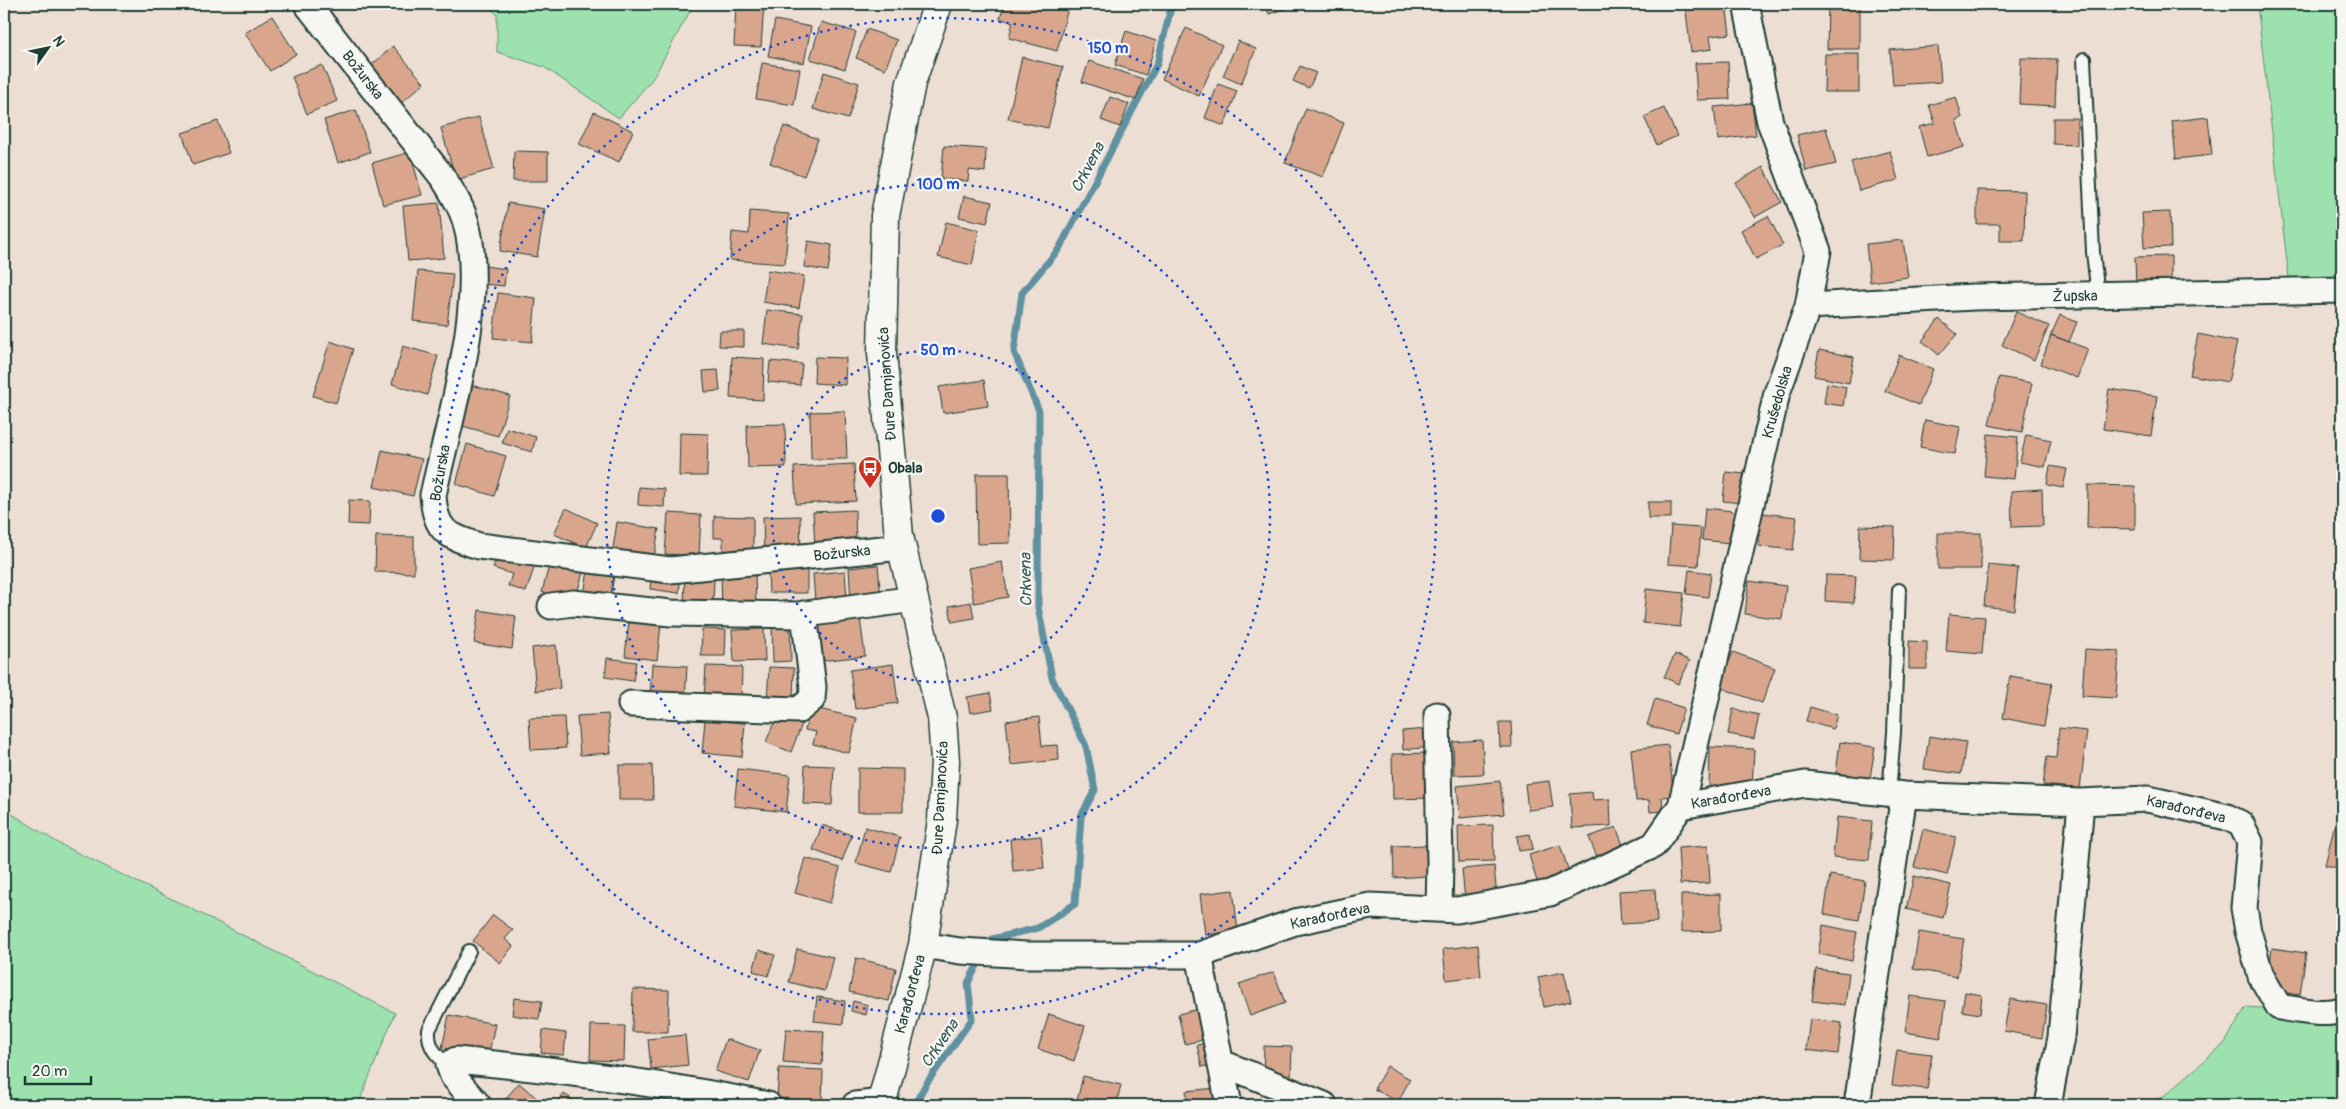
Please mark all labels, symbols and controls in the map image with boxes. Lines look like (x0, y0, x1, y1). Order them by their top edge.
north arrow (22, 22, 72, 72)
text: N (49, 33, 68, 50)
text: 150 m (1088, 39, 1128, 58)
street label: Božurska (338, 47, 388, 104)
water label: Crkvena (1066, 138, 1110, 196)
text: 100 m (917, 175, 959, 194)
street label: Župska (2052, 287, 2098, 306)
street label: Đure Damjanovića (874, 326, 901, 441)
text: 50 m (921, 341, 955, 360)
street label: Krušedolska (1758, 364, 1797, 441)
street label: Božurska (426, 443, 455, 503)
bus stop icon: Obala (857, 455, 883, 489)
place label: Obala (888, 459, 922, 478)
centre of rings (929, 507, 947, 525)
street label: Božurska (813, 541, 872, 566)
water label: Crkvena (1016, 551, 1036, 607)
street label: Đure Damjanovića (928, 741, 953, 855)
street label: Karađorđeva (1690, 781, 1773, 814)
street label: Karađorđeva (2144, 791, 2227, 828)
street label: Karađorđeva (1289, 899, 1372, 934)
street label: Karađorđeva (891, 953, 930, 1036)
water label: Crkvena (917, 1014, 964, 1071)
scale bar (25, 1054, 91, 1086)
text: 20 m (32, 1062, 67, 1081)

